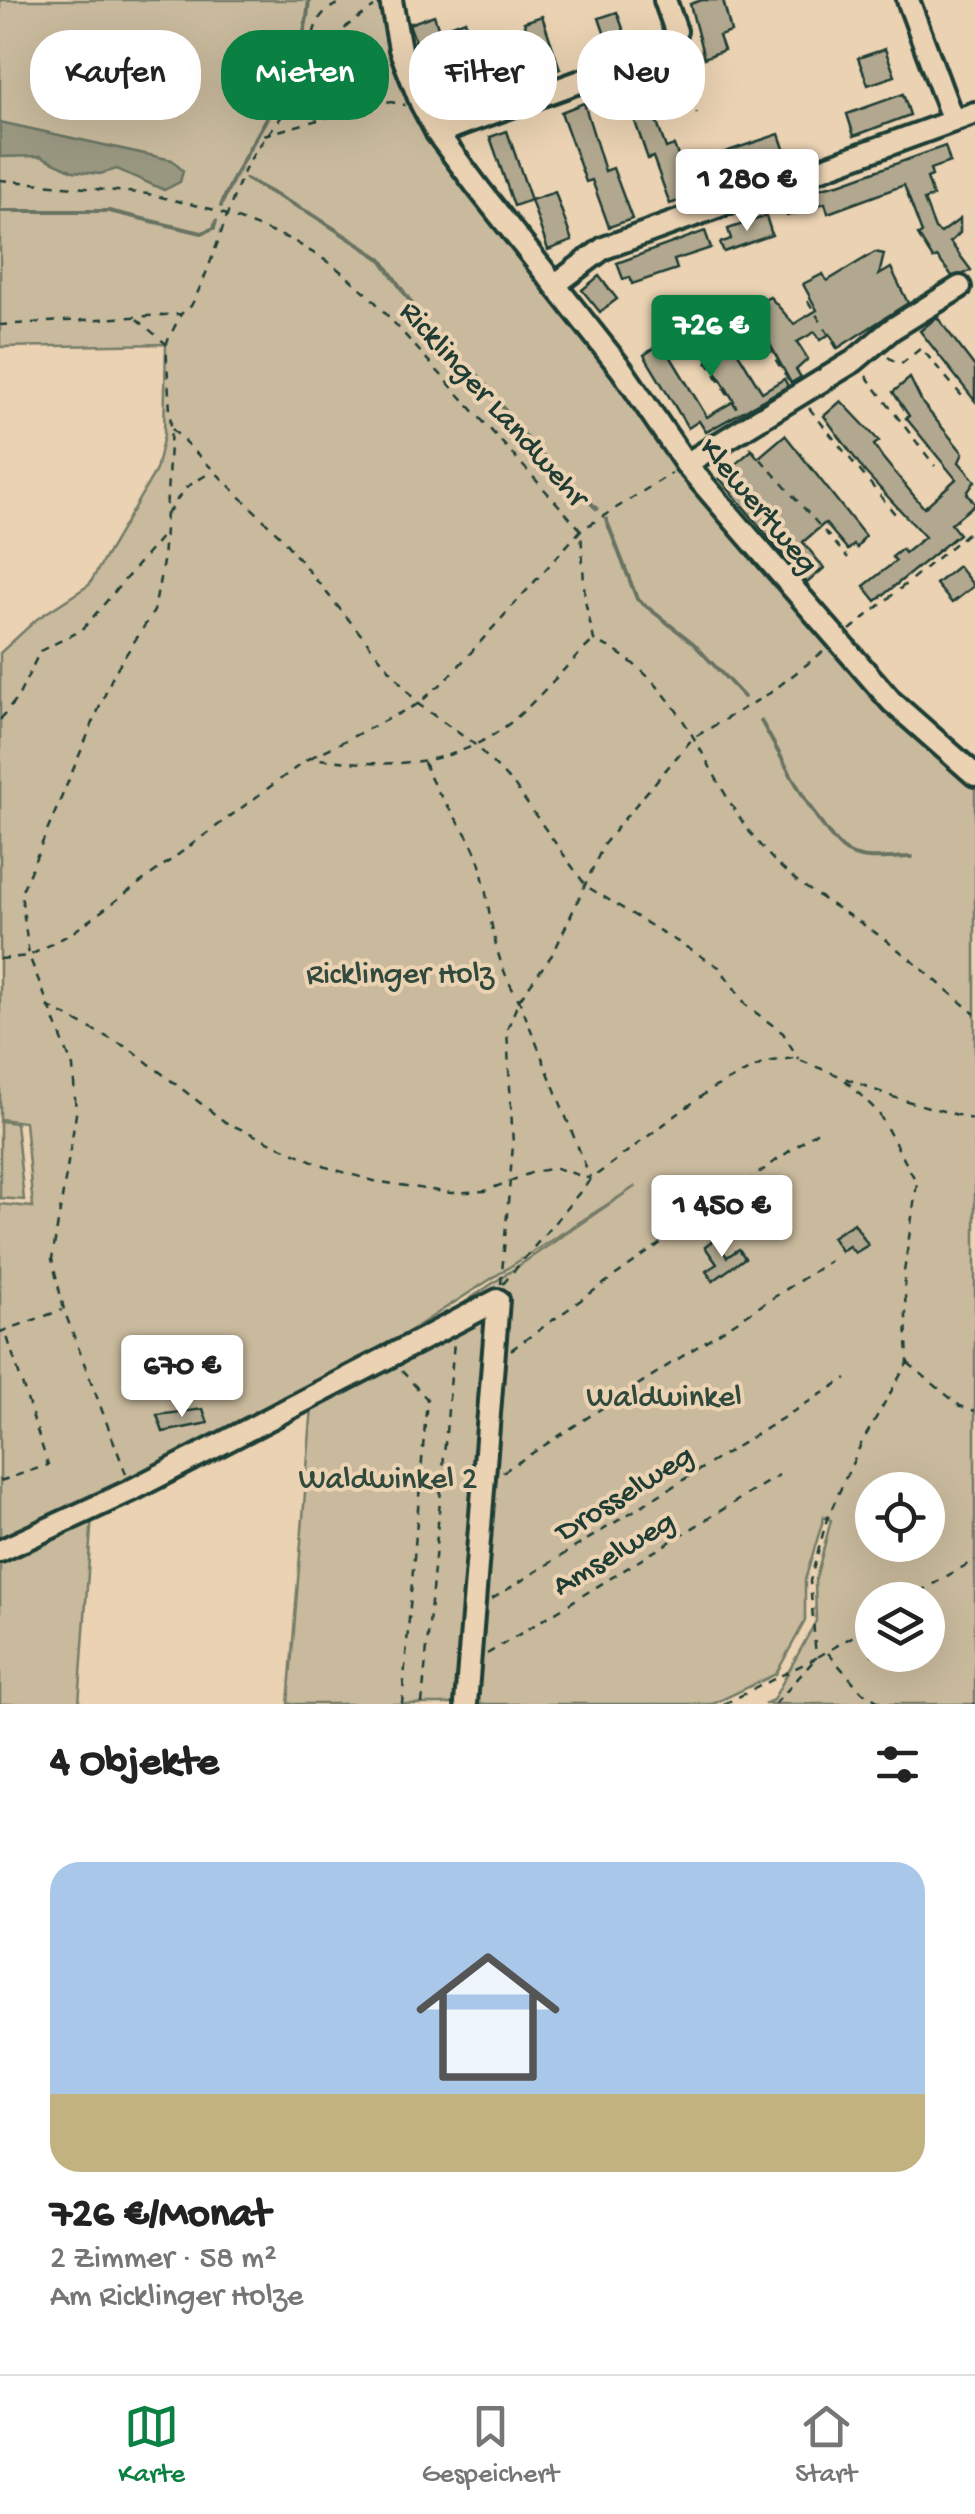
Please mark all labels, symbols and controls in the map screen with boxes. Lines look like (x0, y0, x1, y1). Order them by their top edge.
chip: Kaufen (30, 30, 201, 120)
chip: Mieten (221, 30, 389, 120)
chip: Filter (409, 30, 557, 120)
chip: Neu (577, 30, 705, 120)
pin: 1 280 € (655, 149, 839, 234)
text: 1 280 € (698, 162, 796, 200)
street label: Ricklinger Landwehr (390, 294, 597, 518)
pin: 726 € (641, 295, 781, 380)
text: 726 € (673, 308, 749, 346)
street label: Klewertweg (689, 431, 825, 583)
park label: Ricklinger Holz (306, 957, 495, 995)
pin: 1 450 € (630, 1175, 814, 1260)
text: 1 450 € (673, 1188, 771, 1226)
pin: 670 € (112, 1335, 252, 1420)
text: 670 € (143, 1348, 221, 1386)
park label: Waldwinkel (586, 1380, 742, 1418)
street label: Drosselweg (548, 1438, 702, 1554)
park label: Waldwinkel 2 (299, 1462, 477, 1500)
map controls (855, 1472, 945, 1672)
button: locate (855, 1472, 945, 1562)
street label: Amselweg (546, 1504, 683, 1607)
button: layers (855, 1582, 945, 1672)
icon: filters (870, 1737, 925, 1792)
text: 4 Objekte (50, 1740, 219, 1789)
icon: home (398, 1927, 578, 2107)
text: 726 €/Monat (50, 2192, 270, 2241)
text: 2 Zimmer · 58 m² (50, 2241, 277, 2279)
text: Am Ricklinger Holze (50, 2279, 303, 2317)
tab: Karte (118, 2399, 185, 2492)
tab: Gespeichert (422, 2399, 559, 2492)
tab: Start (795, 2399, 857, 2492)

